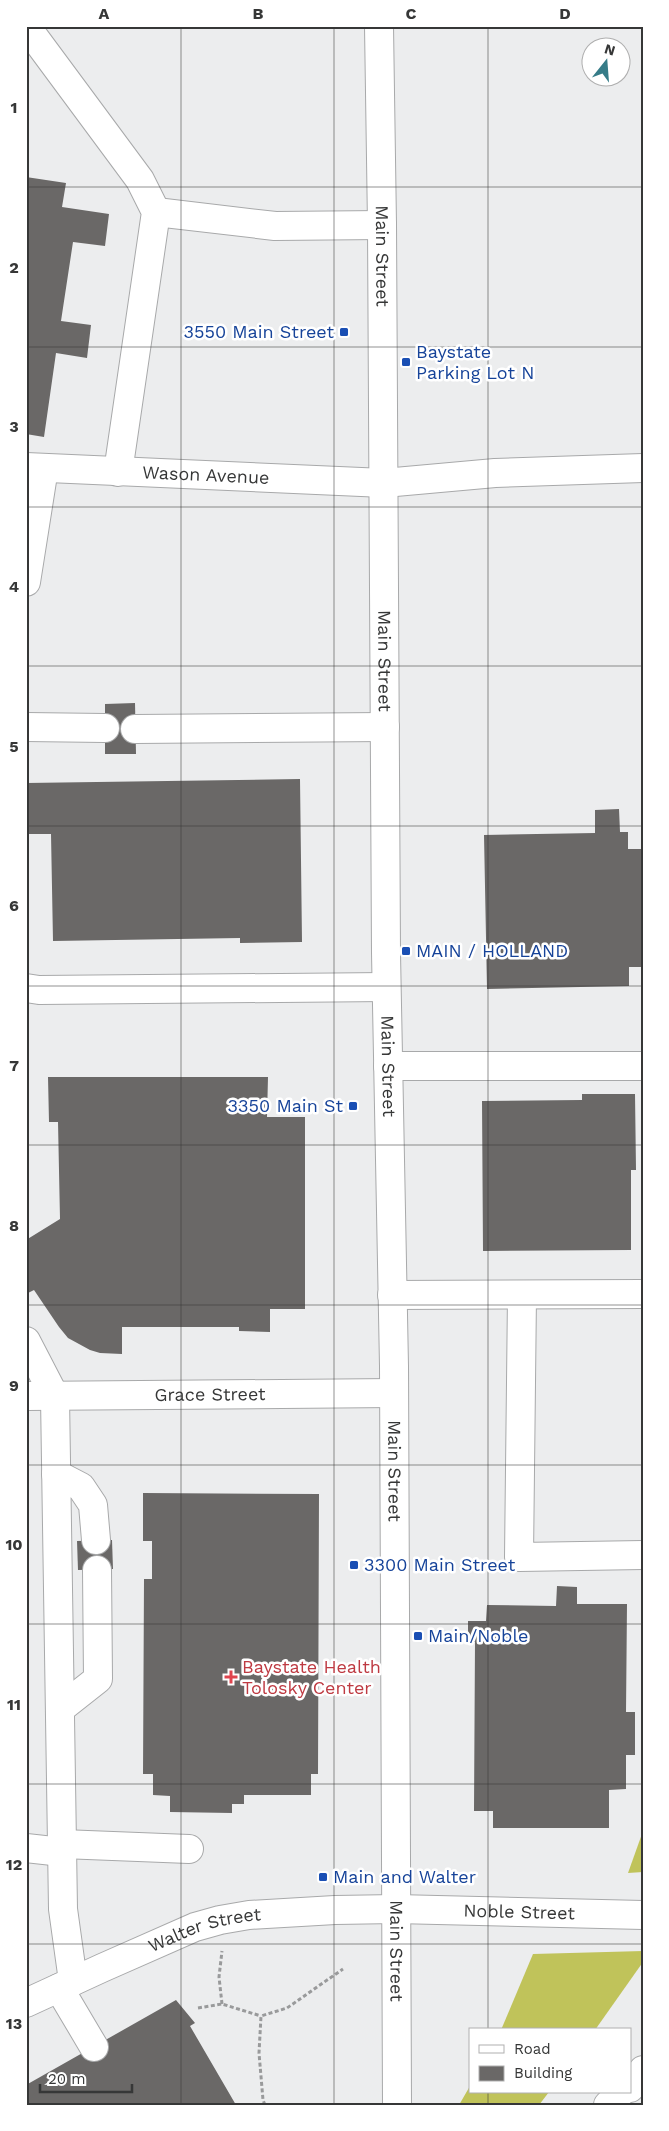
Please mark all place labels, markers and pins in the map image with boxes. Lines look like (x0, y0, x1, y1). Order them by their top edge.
place label: 3550 Main Street (184, 321, 334, 342)
marker: 3550 Main Street (338, 326, 350, 338)
place label: Baystate Parking Lot N (416, 341, 534, 383)
marker: Baystate Parking Lot N (400, 356, 412, 368)
place label: MAIN / HOLLAND (416, 940, 568, 961)
marker: MAIN / HOLLAND (400, 945, 412, 957)
place label: 3350 Main St (228, 1095, 343, 1116)
marker: 3350 Main St (347, 1100, 359, 1112)
place label: 3300 Main Street (364, 1554, 516, 1575)
marker: 3300 Main Street (348, 1559, 360, 1571)
place label: Main/Noble (428, 1625, 528, 1646)
marker: Main/Noble (412, 1630, 424, 1642)
place label: Baystate Health Tolosky Center (242, 1656, 381, 1698)
marker: Baystate Health Tolosky Center (224, 1670, 238, 1684)
place label: Main and Walter (333, 1866, 476, 1887)
marker: Main and Walter (317, 1871, 329, 1883)

